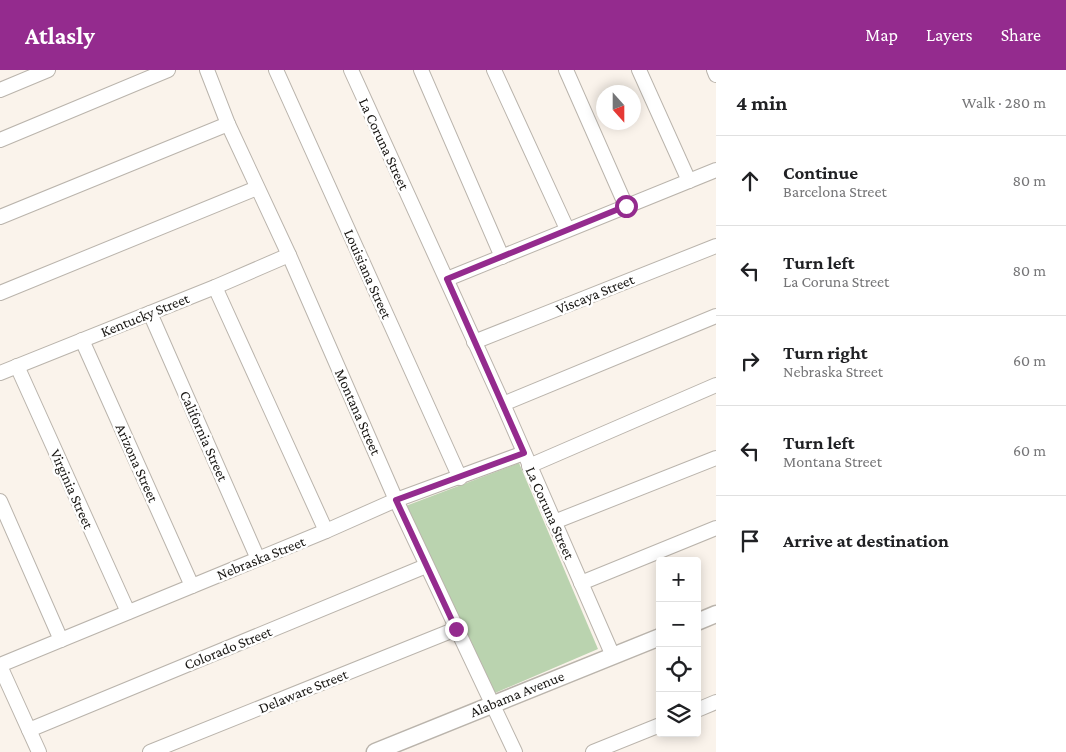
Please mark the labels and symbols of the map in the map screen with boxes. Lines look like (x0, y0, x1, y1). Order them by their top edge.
north arrow (596, 85, 641, 130)
street label: La Coruna Street (356, 95, 413, 193)
route start (615, 195, 638, 218)
street label: Louisiana Street (341, 227, 395, 322)
street label: Viscaya Street (554, 271, 638, 318)
street label: Kentucky Street (98, 290, 193, 341)
street label: Montana Street (332, 366, 385, 459)
street label: California Street (177, 388, 232, 485)
street label: Arizona Street (112, 421, 162, 506)
street label: Virginia Street (46, 447, 97, 533)
street label: La Coruna Street (522, 464, 578, 563)
street label: Nebraska Street (214, 533, 308, 583)
route end (445, 618, 468, 641)
street label: Colorado Street (182, 623, 275, 673)
street label: Delaware Street (256, 665, 351, 716)
street label: Alabama Avenue (468, 668, 567, 720)

